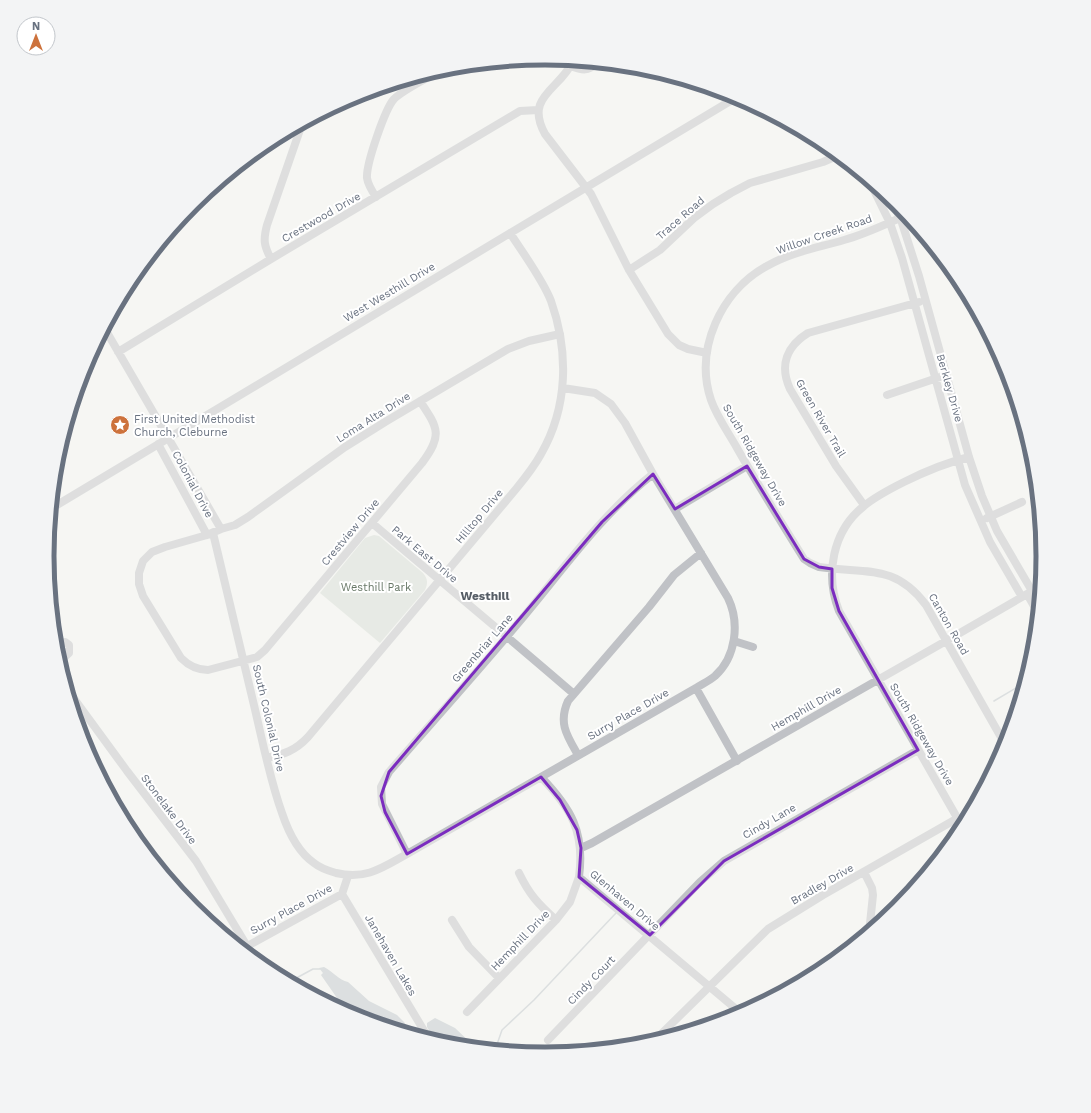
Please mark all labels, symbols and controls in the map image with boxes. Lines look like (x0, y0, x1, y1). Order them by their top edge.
north arrow (16, 16, 56, 56)
text: N (32, 20, 40, 33)
street label: Crestwood Drive (280, 190, 363, 245)
street label: Trace Road (654, 194, 707, 243)
street label: Willow Creek Road (775, 212, 874, 257)
street label: West Westhill Drive (341, 260, 437, 325)
street label: Berkley Drive (934, 353, 965, 424)
street label: Green River Trail (793, 377, 849, 460)
street label: Loma Alta Drive (334, 389, 413, 445)
street label: South Ridgeway Drive (720, 402, 789, 509)
place label: First United Methodist Church, Cleburne (134, 413, 255, 439)
place icon: First United Methodist Church, Cleburne (109, 414, 131, 436)
street label: Colonial Drive (169, 448, 216, 520)
street label: Hilltop Drive (453, 487, 506, 546)
street label: Crestview Drive (319, 496, 382, 568)
street label: Park East Drive (389, 523, 460, 586)
park label: Westhill Park (341, 581, 411, 594)
district label: Westhill (461, 589, 509, 603)
street label: Canton Road (926, 591, 971, 657)
street label: Greenbriar Lane (449, 612, 516, 685)
street label: South Colonial Drive (250, 663, 287, 773)
street label: South Ridgeway Drive (887, 681, 956, 788)
street label: Hemphill Drive (769, 683, 844, 734)
street label: Surry Place Drive (585, 686, 671, 743)
street label: Stonelake Drive (138, 772, 199, 847)
street label: Cindy Lane (740, 801, 798, 842)
street label: Bradley Drive (788, 861, 856, 908)
street label: Glenhaven Drive (587, 867, 662, 933)
street label: Surry Place Drive (248, 881, 335, 937)
street label: Hemphill Drive (488, 907, 552, 973)
street label: Janehaven Lakes (362, 912, 419, 998)
street label: Cindy Court (565, 953, 618, 1008)

